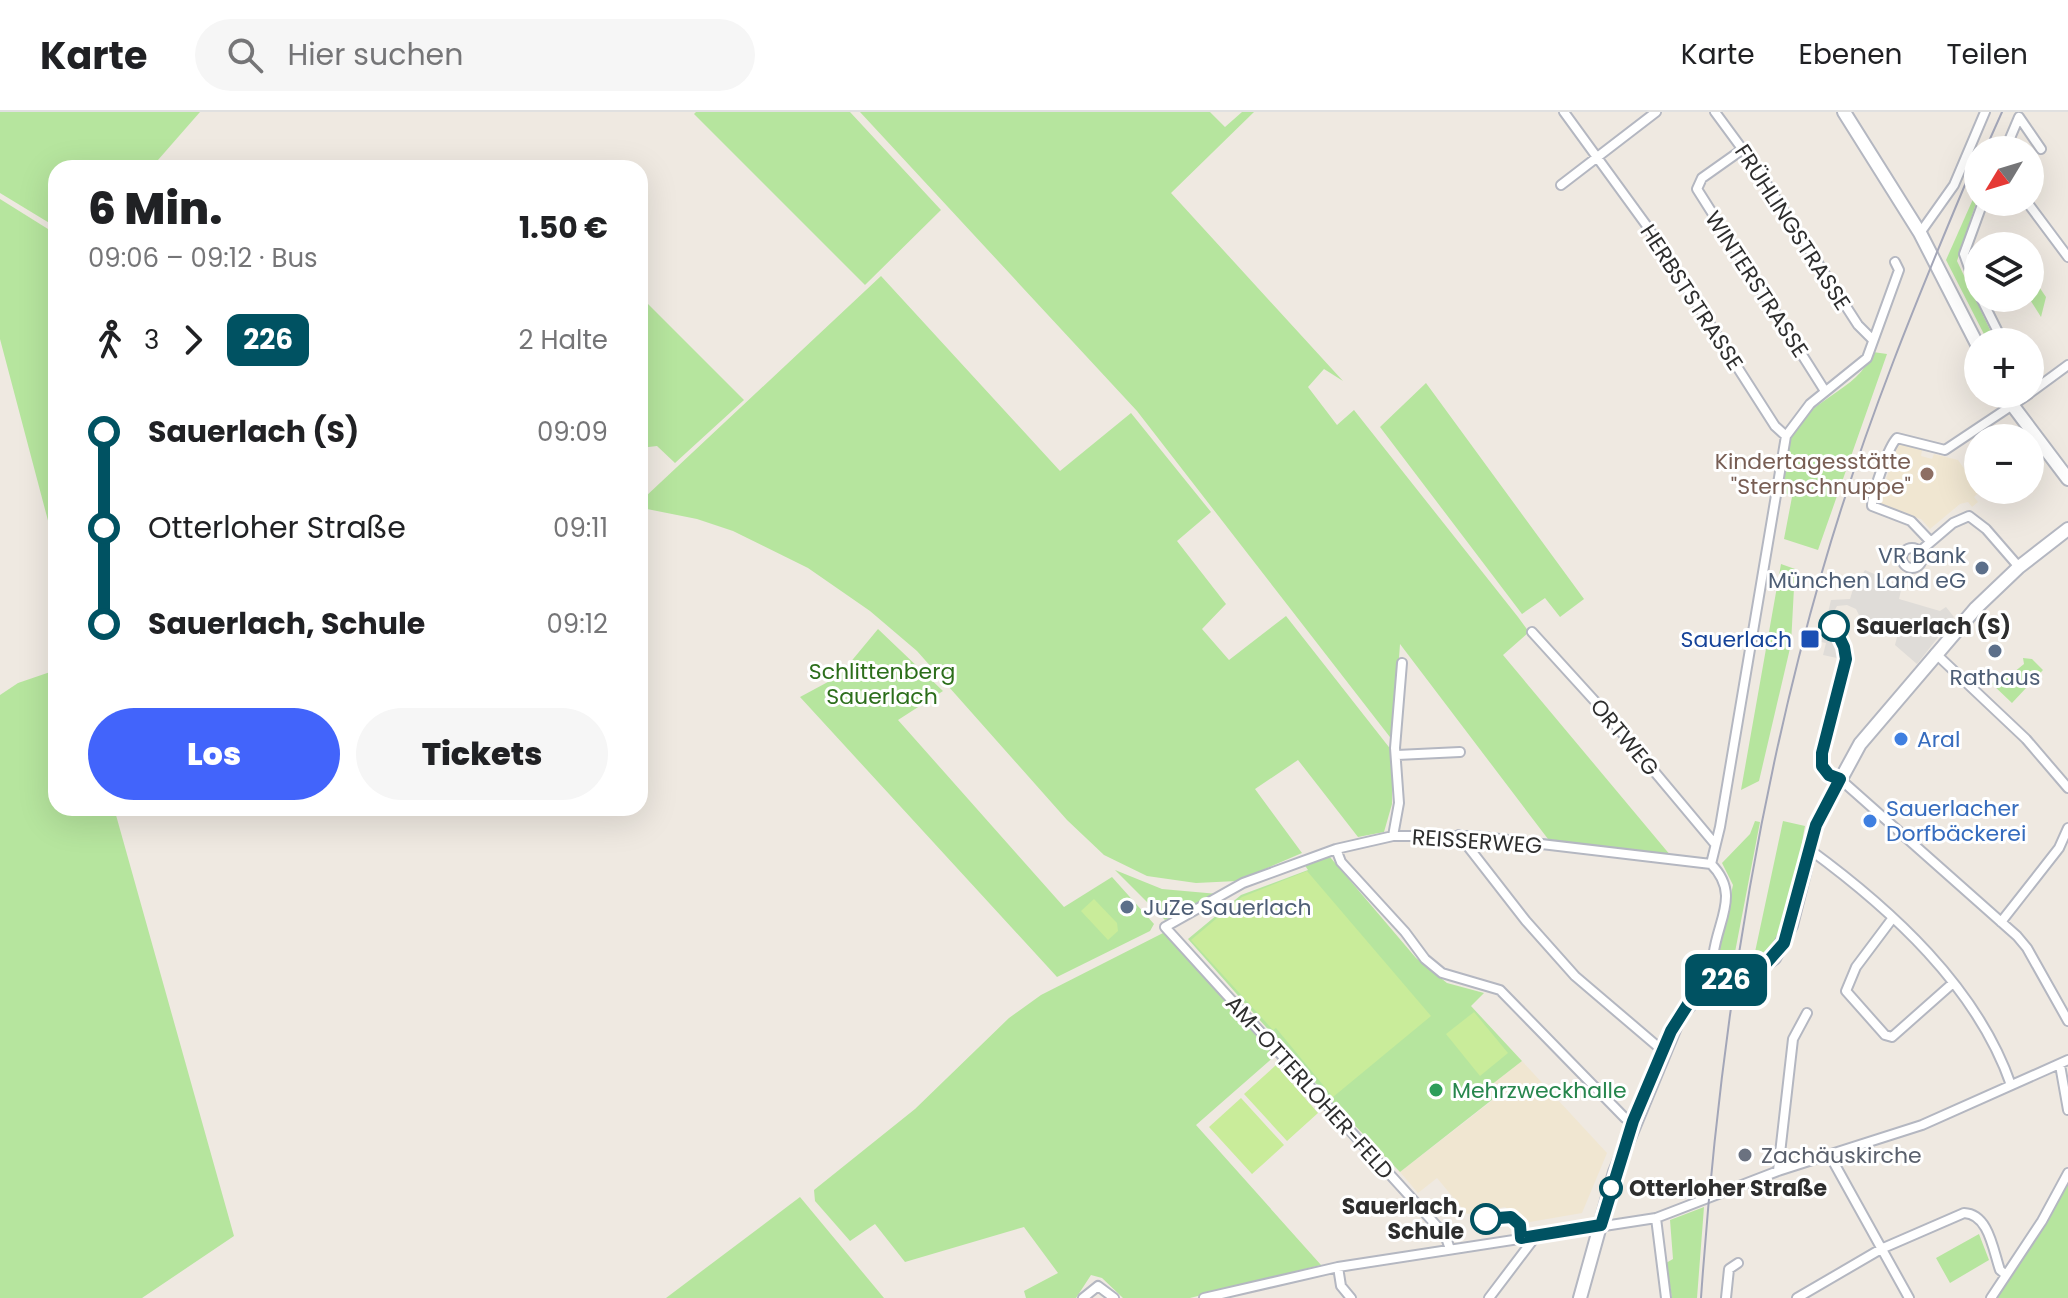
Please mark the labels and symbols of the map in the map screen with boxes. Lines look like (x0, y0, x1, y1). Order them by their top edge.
north arrow (1964, 136, 2044, 216)
street label: FRÜHLINGSTRASSE (1727, 138, 1858, 316)
street label: WINTERSTRASSE (1698, 205, 1816, 364)
street label: HERBSTSTRASSE (1633, 218, 1750, 376)
place label: Kindertagesstätte "Sternschnuppe" (1715, 446, 1911, 502)
marker: Kindertagesstätte "Sternschnuppe" (1918, 465, 1936, 483)
place label: VR Bank München Land eG (1768, 540, 1967, 596)
marker: VR Bank München Land eG (1973, 559, 1991, 577)
marker: Sauerlach (S) (1819, 611, 1849, 641)
place label: Sauerlach (S) (1856, 611, 2011, 642)
place label: Sauerlach (1681, 624, 1792, 655)
marker: Sauerlach (1799, 628, 1821, 650)
marker: Rathaus (1986, 642, 2004, 660)
park label: Schlittenberg Sauerlach (809, 656, 955, 712)
place label: Rathaus (1950, 662, 2040, 693)
street label: ORTWEG (1583, 692, 1666, 783)
place label: Aral (1917, 724, 1960, 755)
marker: Aral (1892, 730, 1910, 748)
place label: Sauerlacher Dorfbäckerei (1886, 793, 2026, 849)
marker: Sauerlacher Dorfbäckerei (1861, 812, 1879, 830)
street label: REISSERWEG (1411, 821, 1543, 862)
place label: JuZe Sauerlach (1143, 892, 1312, 923)
marker: JuZe Sauerlach (1118, 898, 1136, 916)
line badge: 226 (1680, 954, 1772, 1006)
street label: AM-OTTERLOHER-FELD (1219, 989, 1401, 1186)
place label: Mehrzweckhalle (1452, 1075, 1627, 1106)
marker: Mehrzweckhalle (1427, 1081, 1445, 1099)
place label: Zachäuskirche (1761, 1140, 1922, 1171)
marker: Zachäuskirche (1736, 1146, 1754, 1164)
place label: Otterloher Straße (1629, 1173, 1827, 1204)
marker: Otterloher Straße (1600, 1177, 1622, 1199)
place label: Sauerlach, Schule (1342, 1191, 1464, 1247)
marker: Sauerlach, Schule (1471, 1204, 1501, 1234)

